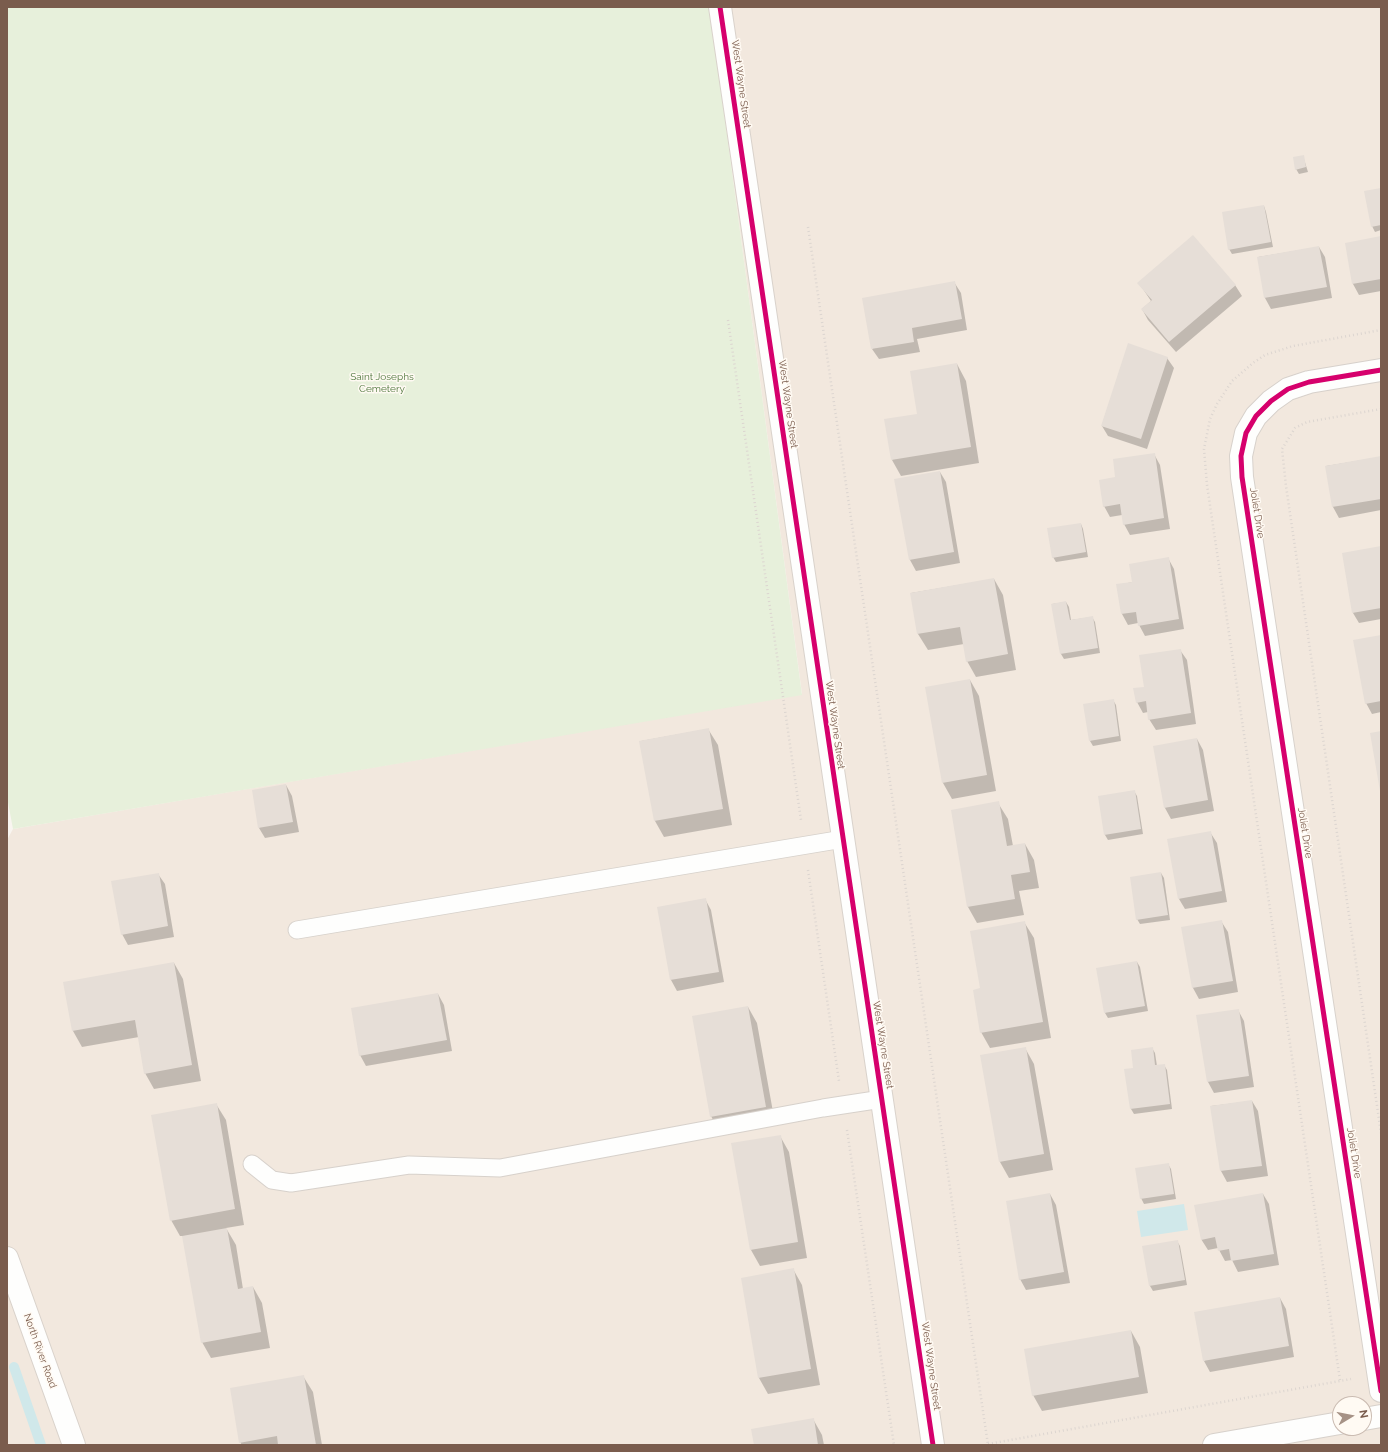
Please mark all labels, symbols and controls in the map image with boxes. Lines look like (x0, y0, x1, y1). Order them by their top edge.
street label: West Wayne Street (729, 39, 753, 129)
street label: West Wayne Street (776, 359, 800, 449)
park label: Saint Josephs Cemetery (350, 371, 414, 394)
street label: Joliet Drive (1247, 487, 1267, 539)
street label: West Wayne Street (823, 680, 847, 770)
street label: Joliet Drive (1295, 807, 1315, 859)
street label: West Wayne Street (870, 1000, 896, 1090)
street label: Joliet Drive (1344, 1127, 1364, 1179)
street label: North River Road (21, 1312, 59, 1390)
street label: West Wayne Street (919, 1321, 943, 1411)
north arrow (1332, 1396, 1372, 1436)
text: N (1356, 1409, 1370, 1419)

